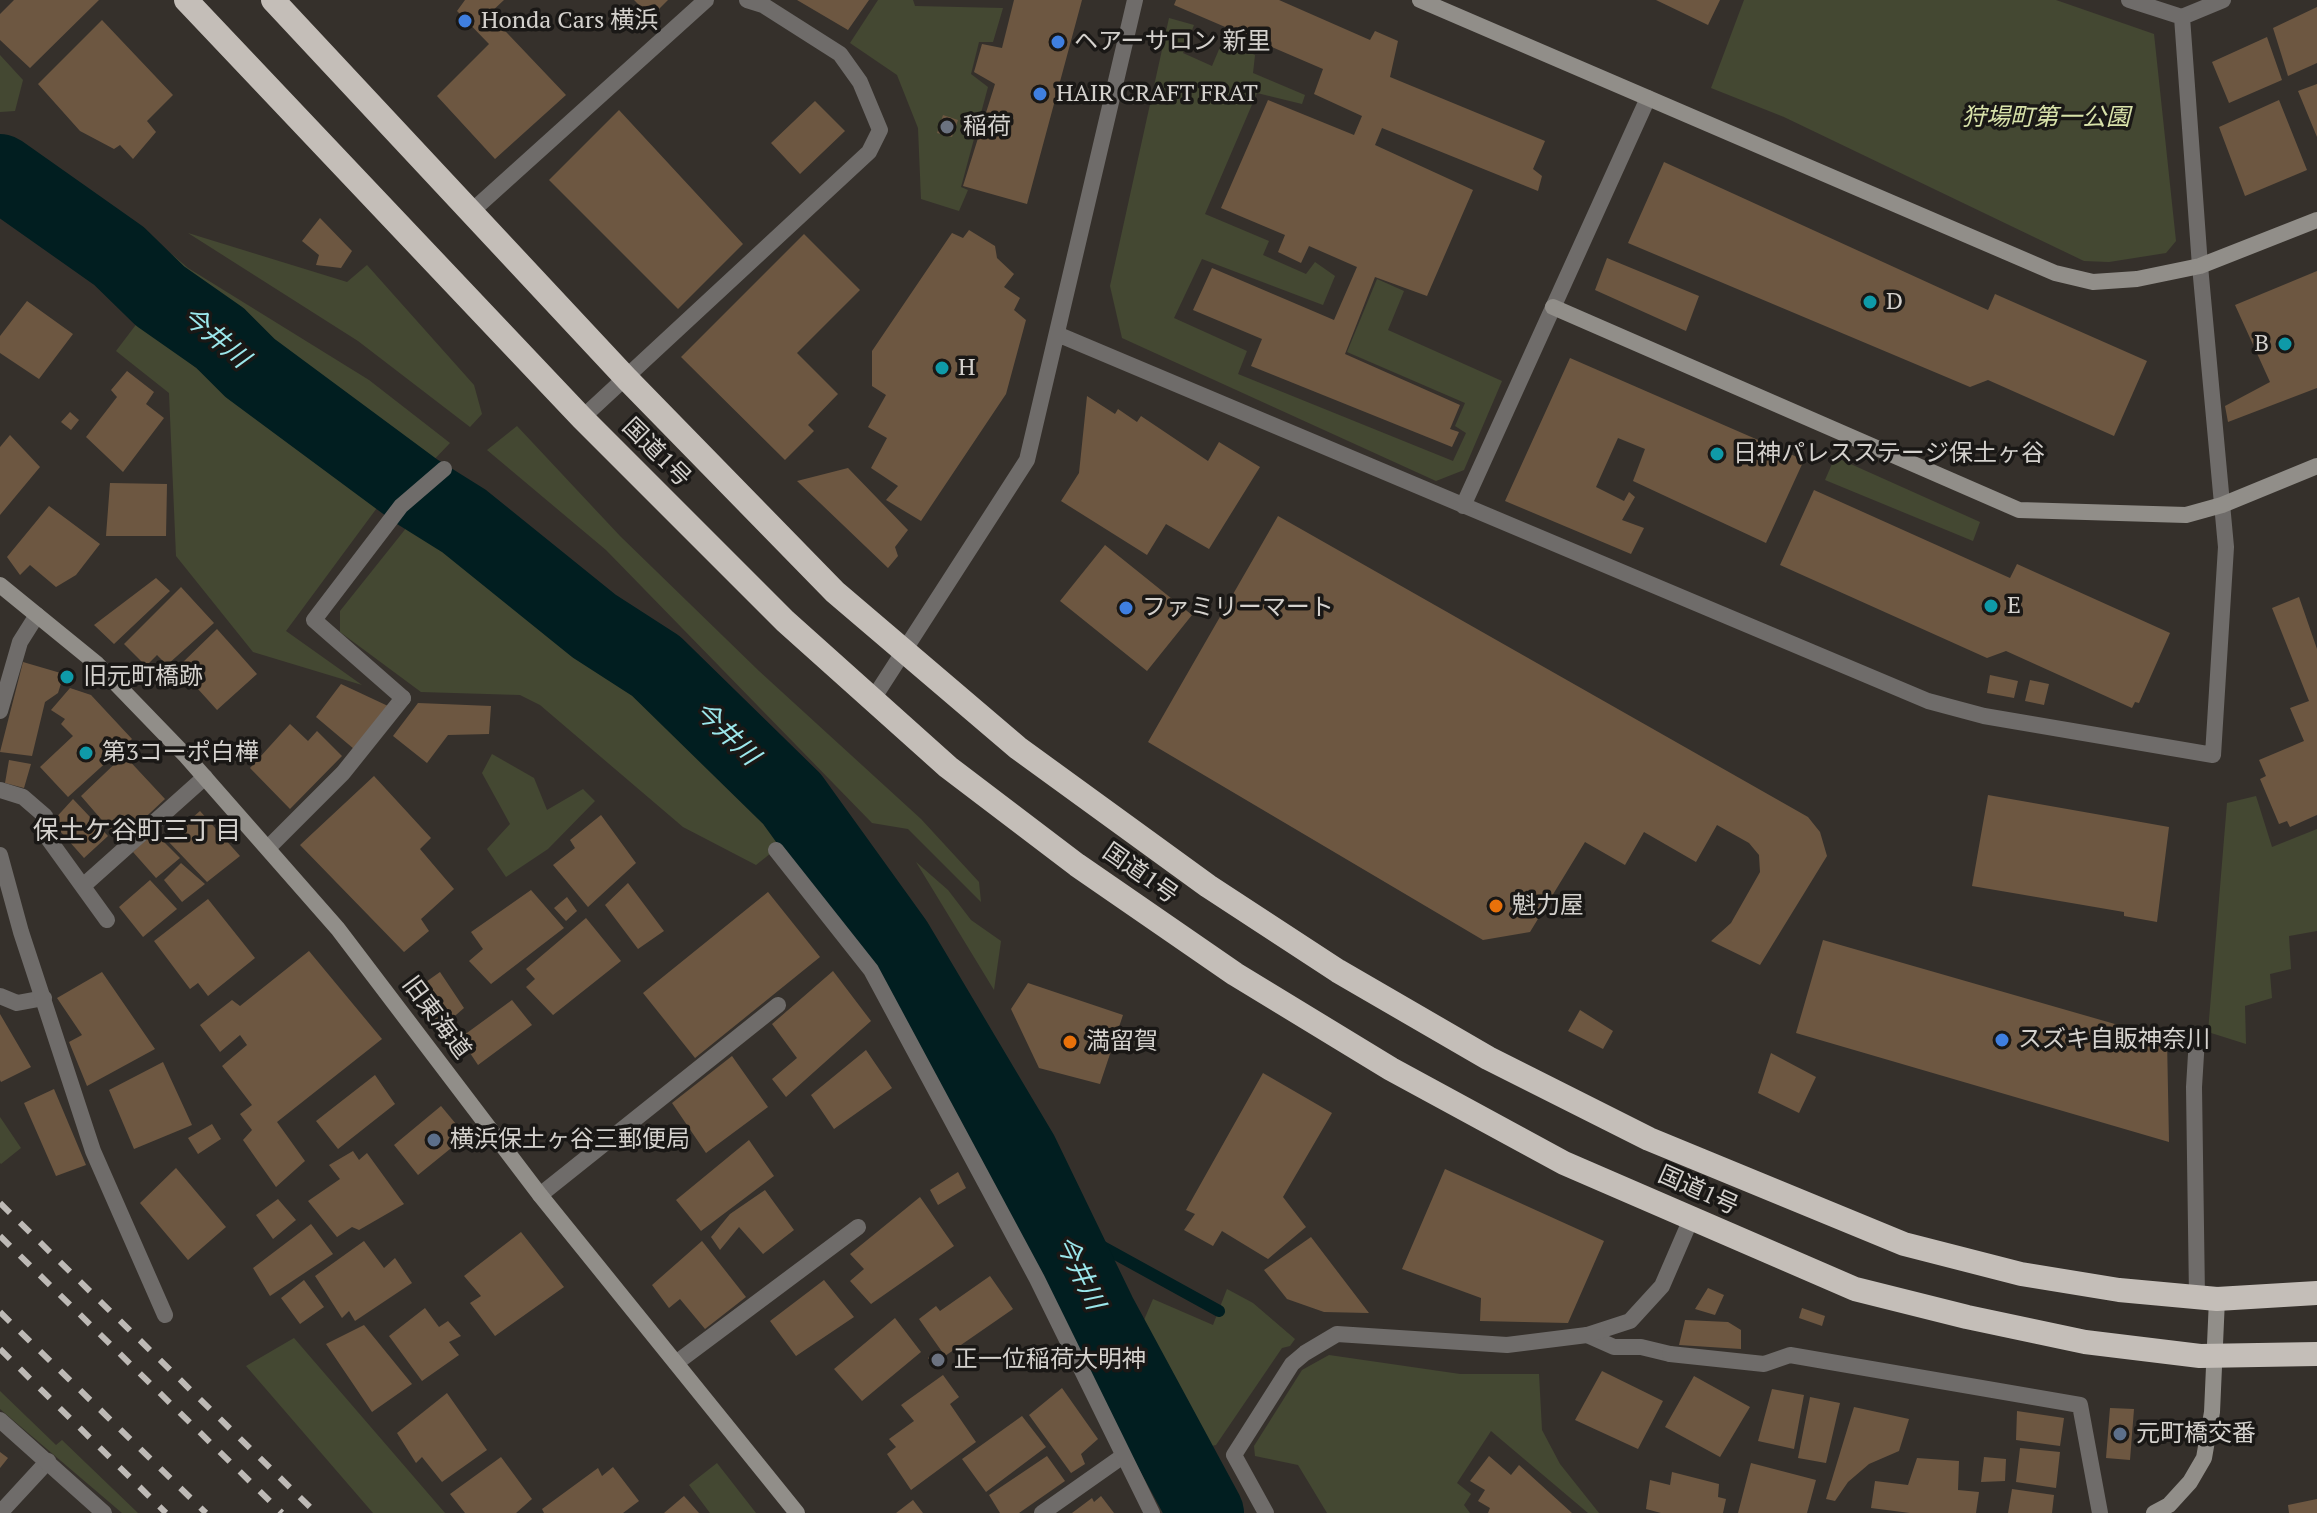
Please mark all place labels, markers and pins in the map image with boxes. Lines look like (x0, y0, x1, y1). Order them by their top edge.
place label: Honda Cars 横浜 (481, 7, 658, 35)
marker: Honda Cars 横浜 (456, 12, 474, 30)
place label: ヘアーサロン 新里 (1074, 28, 1270, 56)
marker: ヘアーサロン 新里 (1049, 33, 1067, 51)
place label: HAIR CRAFT FRAT (1056, 80, 1258, 108)
marker: HAIR CRAFT FRAT (1031, 85, 1049, 103)
place label: 稲荷 (963, 113, 1011, 141)
marker: 稲荷 (938, 118, 956, 136)
place label: D (1886, 288, 1903, 316)
marker: D (1861, 293, 1879, 311)
place label: B (2254, 330, 2269, 358)
marker: B (2276, 335, 2294, 353)
place label: H (958, 354, 975, 382)
marker: H (933, 359, 951, 377)
place label: 日神パレスステージ保土ヶ谷 (1733, 440, 2045, 468)
marker: 日神パレスステージ保土ヶ谷 (1708, 445, 1726, 463)
place label: E (2007, 592, 2021, 620)
place label: ファミリーマート (1142, 594, 1334, 622)
marker: E (1982, 597, 2000, 615)
marker: ファミリーマート (1117, 599, 1135, 617)
place label: 旧元町橋跡 (83, 663, 203, 691)
marker: 旧元町橋跡 (58, 668, 76, 686)
place label: 第3コーポ白樺 (102, 739, 259, 767)
marker: 第3コーポ白樺 (77, 744, 95, 762)
place label: 魁力屋 (1512, 892, 1584, 920)
marker: 魁力屋 (1487, 897, 1505, 915)
place label: スズキ自販神奈川 (2018, 1026, 2210, 1054)
place label: 満留賀 (1086, 1028, 1158, 1056)
marker: スズキ自販神奈川 (1993, 1031, 2011, 1049)
marker: 満留賀 (1061, 1033, 1079, 1051)
place label: 横浜保土ヶ谷三郵便局 (450, 1126, 690, 1154)
marker: 横浜保土ヶ谷三郵便局 (425, 1131, 443, 1149)
place label: 正一位稲荷大明神 (954, 1346, 1146, 1374)
marker: 正一位稲荷大明神 (929, 1351, 947, 1369)
place label: 元町橋交番 (2136, 1420, 2256, 1448)
marker: 元町橋交番 (2111, 1425, 2129, 1443)

